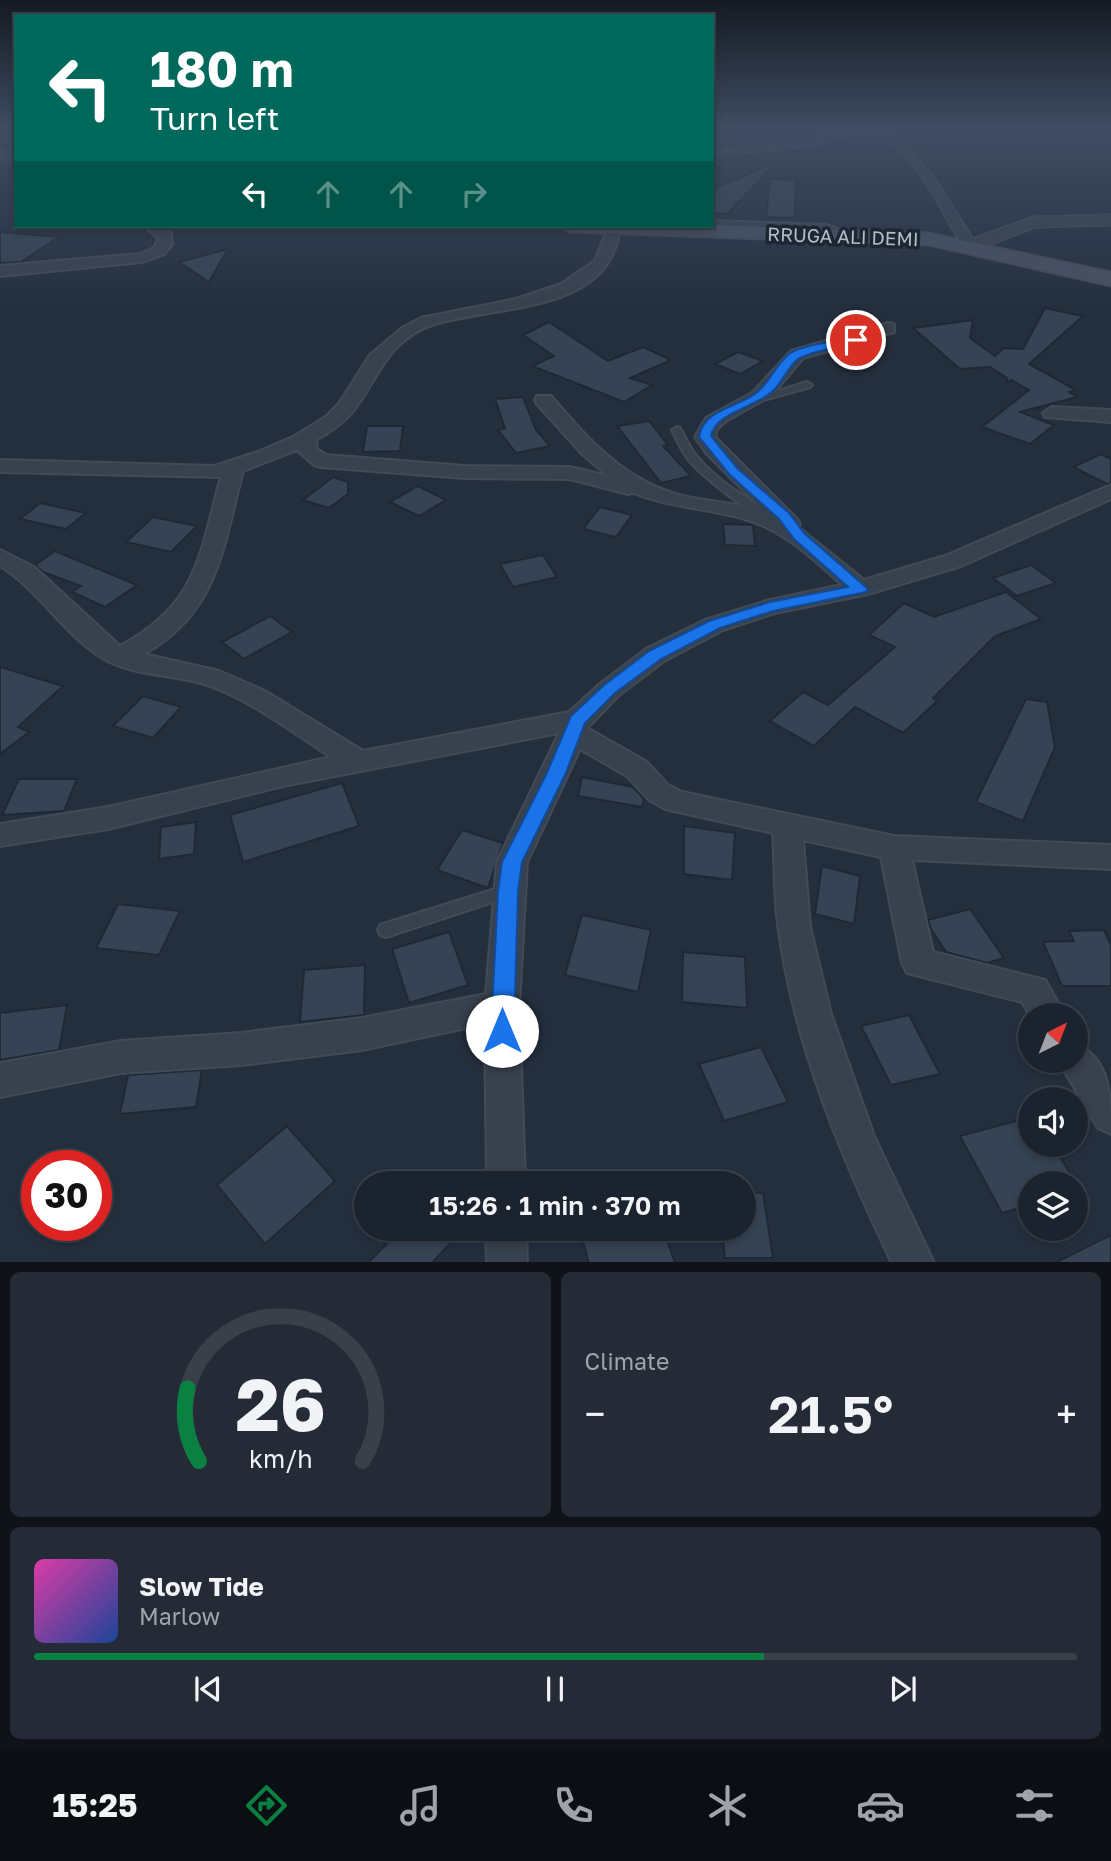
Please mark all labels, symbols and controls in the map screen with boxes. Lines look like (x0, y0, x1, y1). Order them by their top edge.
text: 180 m (150, 39, 294, 98)
icon: left (35, 42, 126, 133)
text: Turn left (150, 99, 279, 137)
icon: left (236, 175, 274, 213)
icon: ahead (309, 175, 347, 213)
icon: ahead (382, 175, 420, 213)
icon: right (455, 175, 493, 213)
street label: RRUGA ALI DEMI (767, 222, 919, 250)
pin (826, 310, 886, 370)
icon: arrive (837, 321, 875, 359)
position arrow (465, 994, 539, 1068)
north arrow (1018, 1003, 1088, 1073)
map controls (1018, 1003, 1088, 1241)
button: sound (1018, 1087, 1088, 1157)
speed limit sign: 30 (21, 1150, 112, 1241)
button: layers (1018, 1171, 1088, 1241)
text: 15:26 · 1 min · 370 m (429, 1190, 681, 1221)
text: Climate (585, 1347, 669, 1375)
text: 26 (235, 1360, 326, 1447)
text: 21.5° (768, 1382, 893, 1444)
text: − (585, 1391, 605, 1436)
text: + (1056, 1391, 1077, 1436)
text: km/h (248, 1442, 312, 1473)
text: Slow Tide (139, 1571, 264, 1602)
text: Marlow (139, 1602, 220, 1630)
icon: previous (189, 1670, 227, 1708)
icon: pause (536, 1670, 574, 1708)
icon: next (884, 1670, 922, 1708)
icon: directions (242, 1781, 291, 1830)
icon: music (396, 1781, 445, 1830)
icon: phone (549, 1781, 598, 1830)
icon: climate (703, 1781, 752, 1830)
icon: car (856, 1781, 905, 1830)
icon: filters (1010, 1781, 1059, 1830)
text: 15:25 (52, 1786, 138, 1824)

